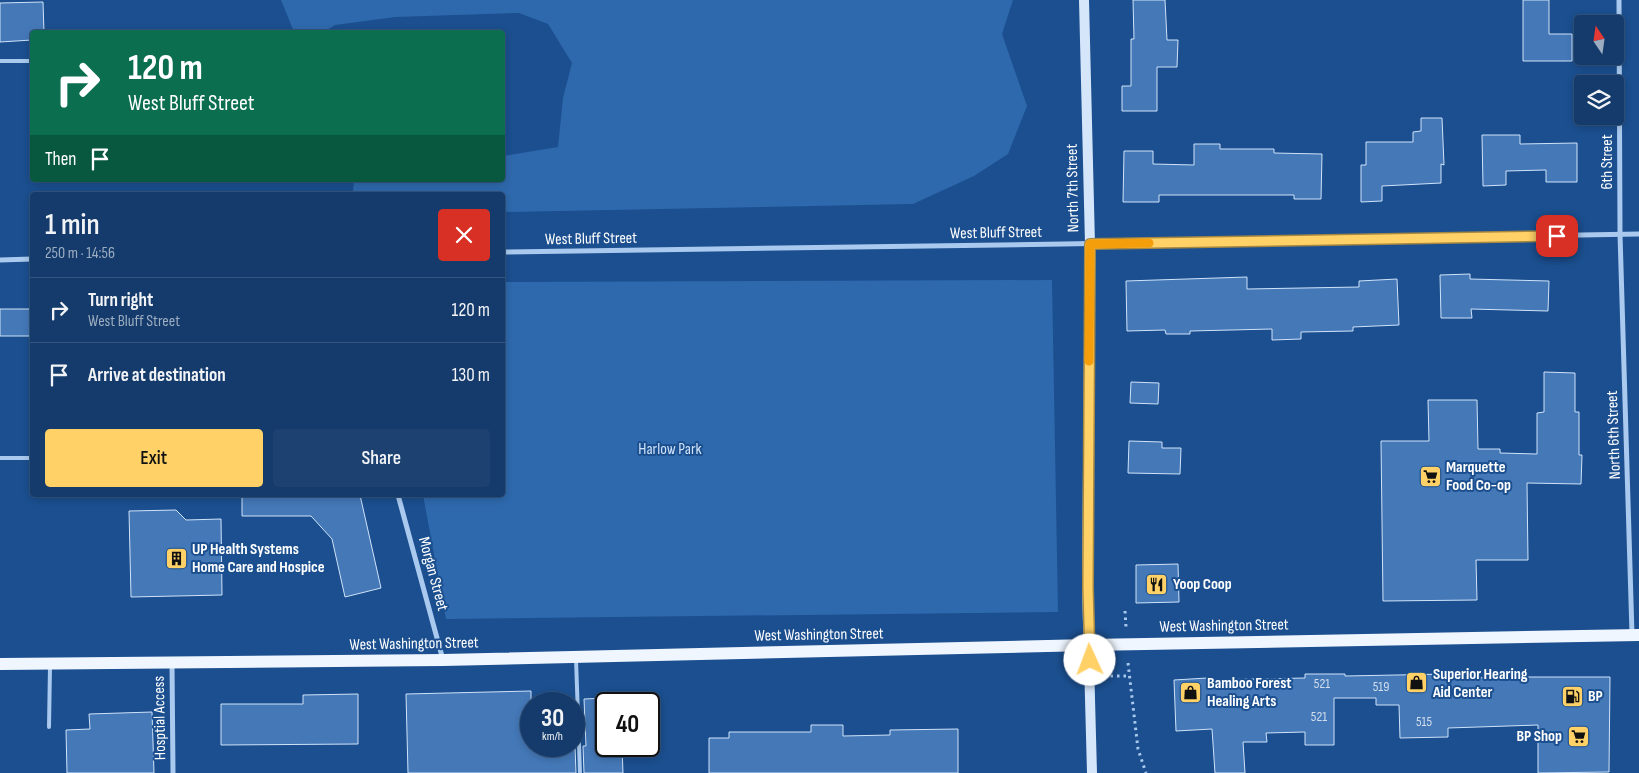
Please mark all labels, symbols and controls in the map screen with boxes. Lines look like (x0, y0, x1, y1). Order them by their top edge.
north arrow (1574, 15, 1624, 65)
map controls (1574, 15, 1624, 125)
text: 120 m (128, 47, 203, 90)
icon: right (45, 50, 110, 115)
button: layers (1574, 75, 1624, 125)
text: West Bluff Street (128, 90, 255, 117)
street label: 6th Street (1598, 134, 1617, 190)
street label: North 7th Street (1063, 144, 1083, 232)
icon: arrive (86, 145, 114, 173)
text: Then (45, 148, 76, 171)
text: 1 min (45, 207, 100, 243)
button: close (438, 209, 490, 261)
pin (1536, 215, 1578, 257)
icon: arrive (1543, 222, 1571, 250)
street label: West Bluff Street (950, 223, 1042, 243)
street label: West Bluff Street (545, 229, 637, 249)
text: 250 m · 14:56 (45, 244, 115, 263)
text: Turn right (88, 289, 153, 312)
icon: right (45, 296, 73, 324)
text: 120 m (452, 299, 490, 322)
text: West Bluff Street (88, 312, 180, 331)
icon: arrive (45, 361, 73, 389)
text: Arrive at destination (88, 364, 226, 387)
text: 130 m (452, 364, 490, 387)
street label: North 6th Street (1603, 390, 1625, 480)
button: Exit (45, 429, 263, 487)
button: Share (273, 429, 490, 487)
park label: Harlow Park (638, 440, 702, 459)
place label: Marquette Food Co-op (1446, 458, 1511, 495)
supermarket icon: Marquette Food Co-op (1418, 464, 1442, 488)
street label: Morgan Street (414, 535, 452, 613)
place label: UP Health Systems Home Care and Hospice (192, 540, 325, 577)
building icon: UP Health Systems Home Care and Hospice (164, 546, 188, 570)
restaurant icon: Yoop Coop (1145, 572, 1169, 596)
place label: Yoop Coop (1173, 575, 1232, 594)
street label: West Washington Street (1159, 615, 1289, 637)
street label: West Washington Street (754, 624, 884, 646)
street label: West Washington Street (349, 633, 479, 655)
position arrow (1063, 633, 1115, 685)
place label: Superior Hearing Aid Center (1432, 665, 1528, 702)
shop icon: Superior Hearing Aid Center (1405, 671, 1429, 695)
place label: Bamboo Forest Healing Arts (1207, 674, 1292, 711)
house number: 521 (1314, 675, 1330, 692)
street label: Hosptial Access (150, 676, 170, 760)
house number: 519 (1373, 678, 1389, 695)
shop icon: Bamboo Forest Healing Arts (1179, 680, 1203, 704)
fuel station icon: BP (1560, 684, 1584, 708)
place label: BP (1588, 687, 1603, 706)
speed limit sign: 40 (595, 692, 660, 757)
text: 30 (541, 703, 564, 734)
house number: 521 (1311, 708, 1327, 725)
house number: 515 (1416, 713, 1432, 730)
supermarket icon: BP Shop (1566, 724, 1590, 748)
place label: BP Shop (1516, 727, 1562, 746)
text: km/h (542, 729, 563, 744)

